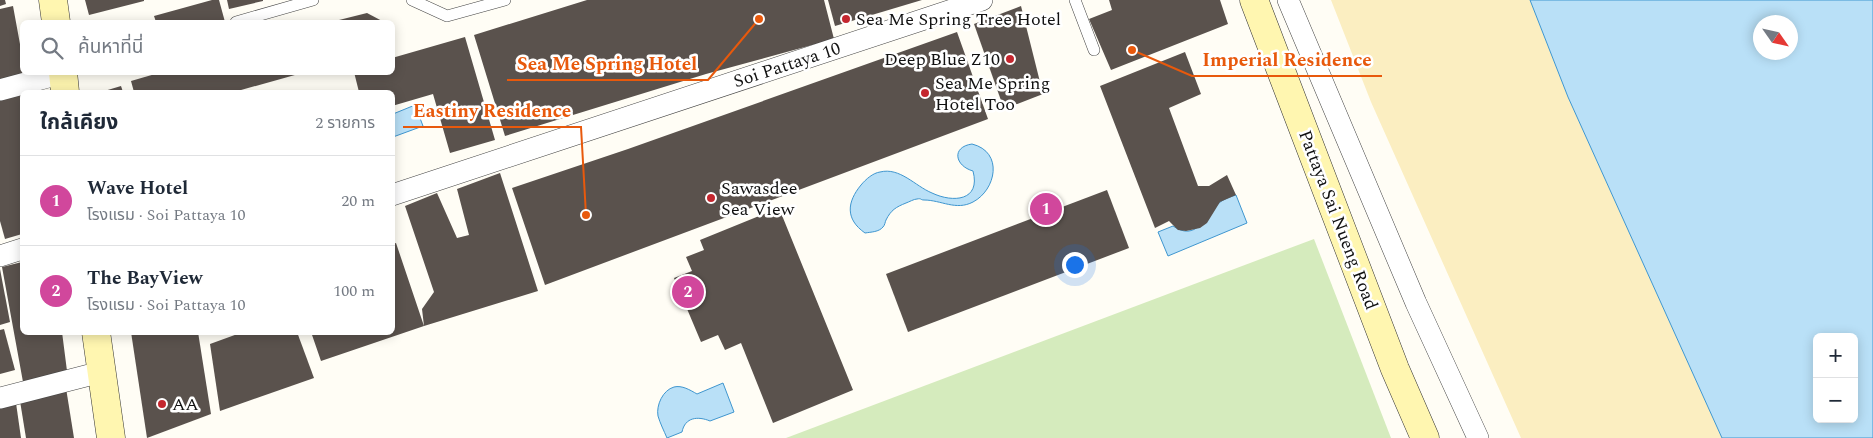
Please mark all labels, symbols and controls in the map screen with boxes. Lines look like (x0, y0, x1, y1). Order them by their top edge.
place label: Sea Me Spring Tree Hotel (856, 6, 1061, 33)
marker: Sea Me Spring Tree Hotel (840, 13, 852, 25)
north arrow (1753, 15, 1798, 60)
search box (20, 20, 395, 75)
text: ค้นหาที่นี่ (78, 33, 143, 62)
icon: search (38, 34, 66, 62)
street label: Soi Pattaya 10 (730, 35, 844, 95)
callout: Imperial Residence (1192, 42, 1382, 76)
callout: Sea Me Spring Hotel (507, 46, 708, 80)
place label: Deep Blue Z10 (884, 46, 1000, 73)
text: Imperial Residence (1202, 46, 1372, 75)
text: Sea Me Spring Hotel (517, 50, 697, 79)
marker: Deep Blue Z10 (1004, 53, 1016, 65)
place label: Sea Me Spring Hotel Too (935, 70, 1050, 118)
marker: Sea Me Spring Hotel Too (919, 87, 931, 99)
callout: Eastiny Residence (403, 93, 581, 127)
text: Eastiny Residence (413, 97, 571, 126)
text: ใกล้เคียง (40, 107, 118, 139)
text: 2 รายการ (315, 111, 375, 135)
street label: Pattaya Sai Nueng Road (1291, 126, 1385, 314)
text: Wave Hotel (87, 174, 188, 203)
place label: Sawasdee Sea View (721, 175, 797, 223)
text: 1 (52, 189, 60, 213)
text: 20 m (341, 189, 375, 213)
pin: 1 (1030, 190, 1062, 228)
marker: Sawasdee Sea View (705, 192, 717, 204)
text: โรงแรม · Soi Pattaya 10 (87, 203, 245, 227)
your location (1062, 252, 1088, 278)
text: The BayView (87, 264, 203, 293)
pin: 2 (672, 273, 704, 311)
text: 2 (52, 279, 60, 303)
text: 100 m (333, 279, 375, 303)
text: โรงแรม · Soi Pattaya 10 (87, 293, 245, 317)
map controls (1813, 333, 1858, 423)
button: + (1813, 333, 1858, 378)
button: − (1813, 378, 1858, 423)
place label: AA (172, 391, 199, 418)
marker: AA (156, 398, 168, 410)

